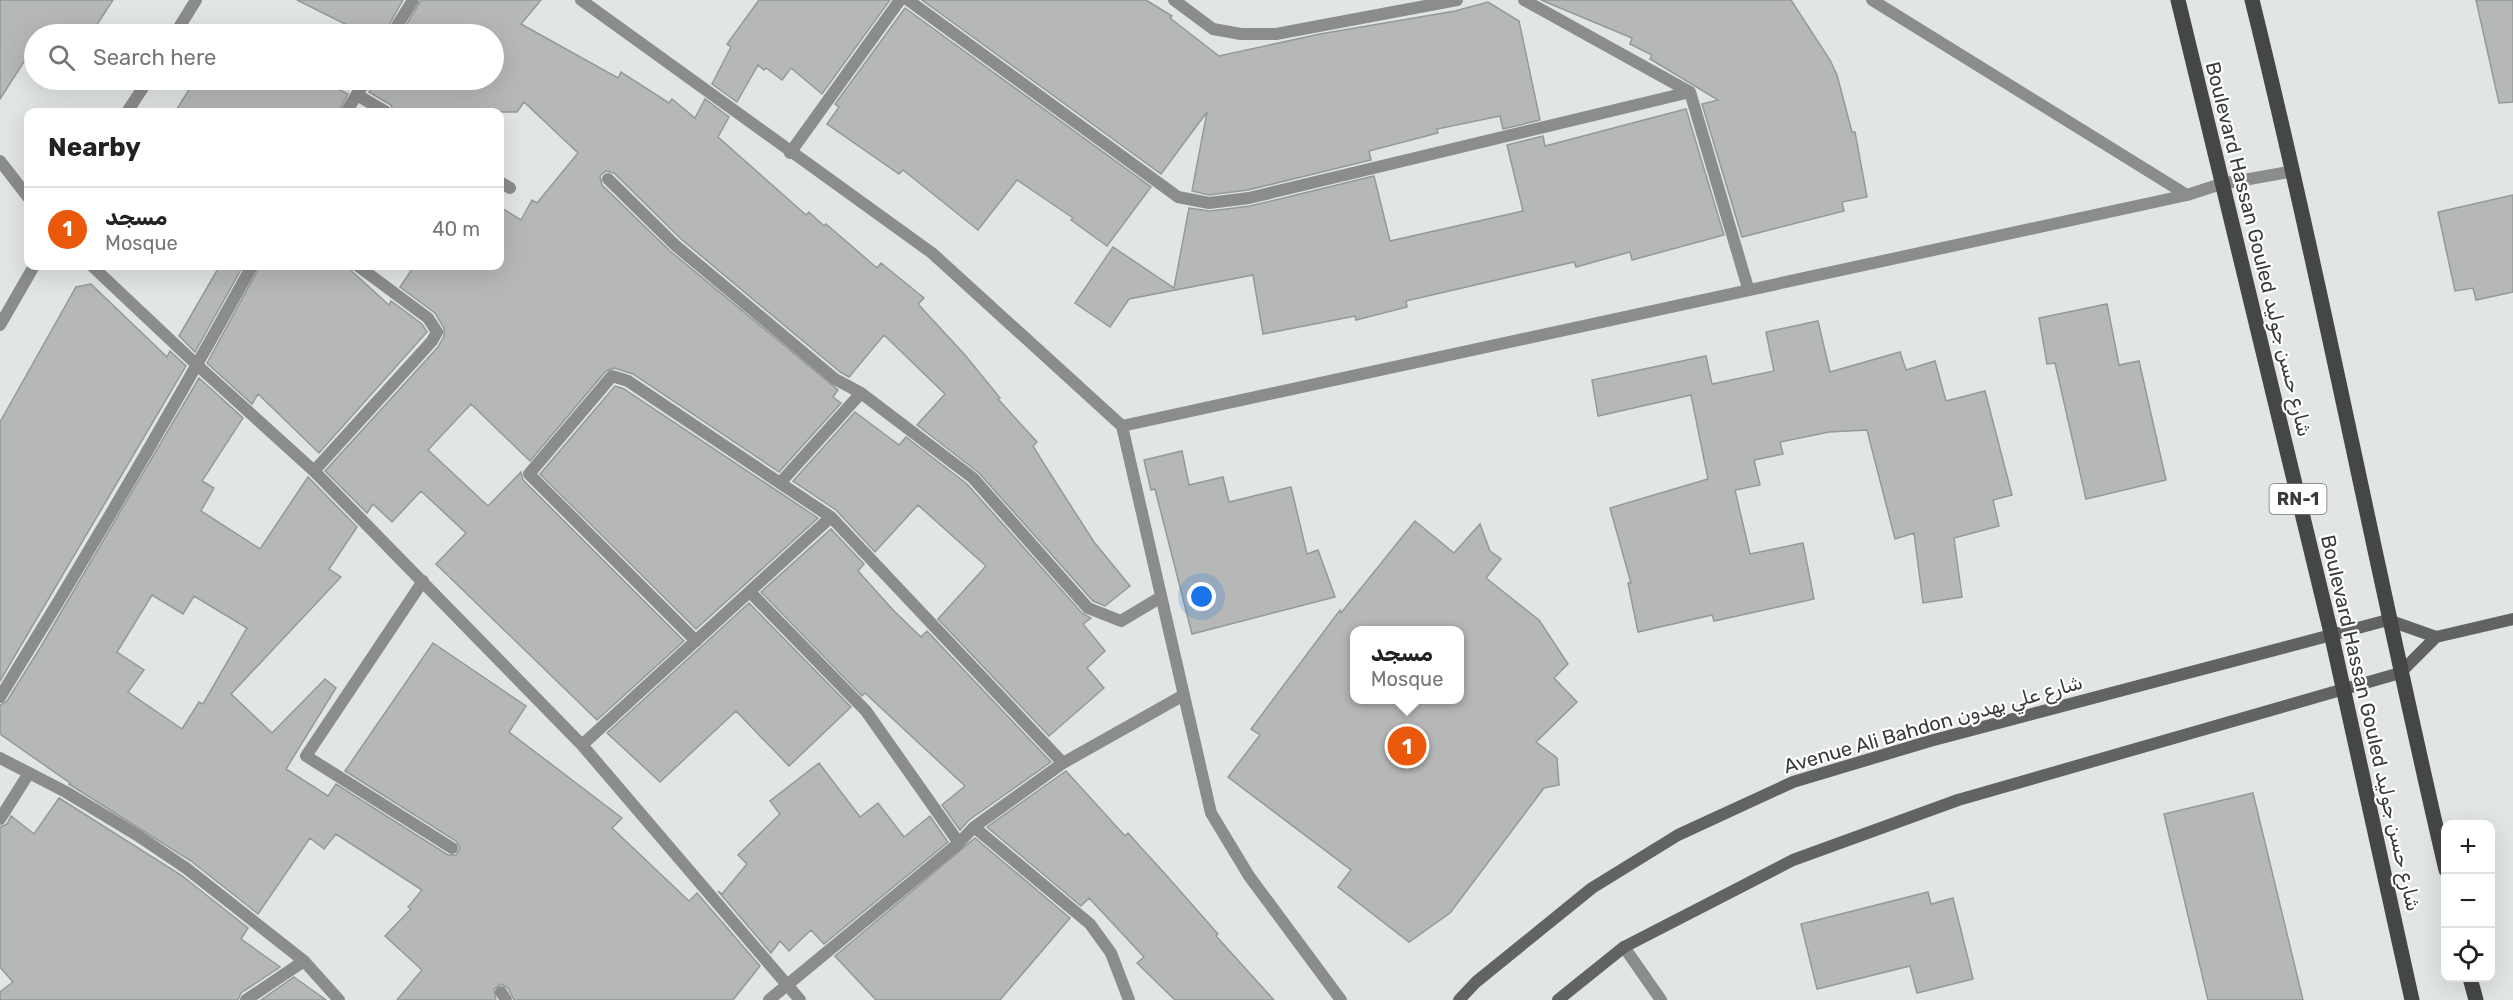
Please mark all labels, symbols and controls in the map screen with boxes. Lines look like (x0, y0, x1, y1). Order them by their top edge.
search box (24, 24, 504, 90)
icon: search (45, 41, 78, 74)
text: Search here (93, 44, 216, 71)
street label: Boulevard Hassan Gouled شارع حسن جوليد (2199, 59, 2317, 439)
text: Nearby (48, 132, 141, 163)
text: مسجد (105, 204, 168, 231)
text: 1 (63, 217, 72, 241)
text: 40 m (432, 217, 480, 241)
text: Mosque (105, 231, 178, 255)
road number: RN-1 (2270, 484, 2326, 514)
street label: Boulevard Hassan Gouled شارع حسن جوليد (2314, 532, 2426, 914)
your location (1187, 582, 1216, 611)
popup (1350, 626, 1464, 704)
text: مسجد (1371, 640, 1433, 667)
text: Mosque (1371, 667, 1443, 691)
street label: Avenue Ali Bahdon شارع علي بهدون (1781, 670, 2086, 781)
pin: 1 (1388, 724, 1426, 768)
map controls (2441, 820, 2495, 982)
button: + (2441, 820, 2495, 874)
button: − (2441, 874, 2495, 928)
button: locate (2441, 928, 2495, 982)

